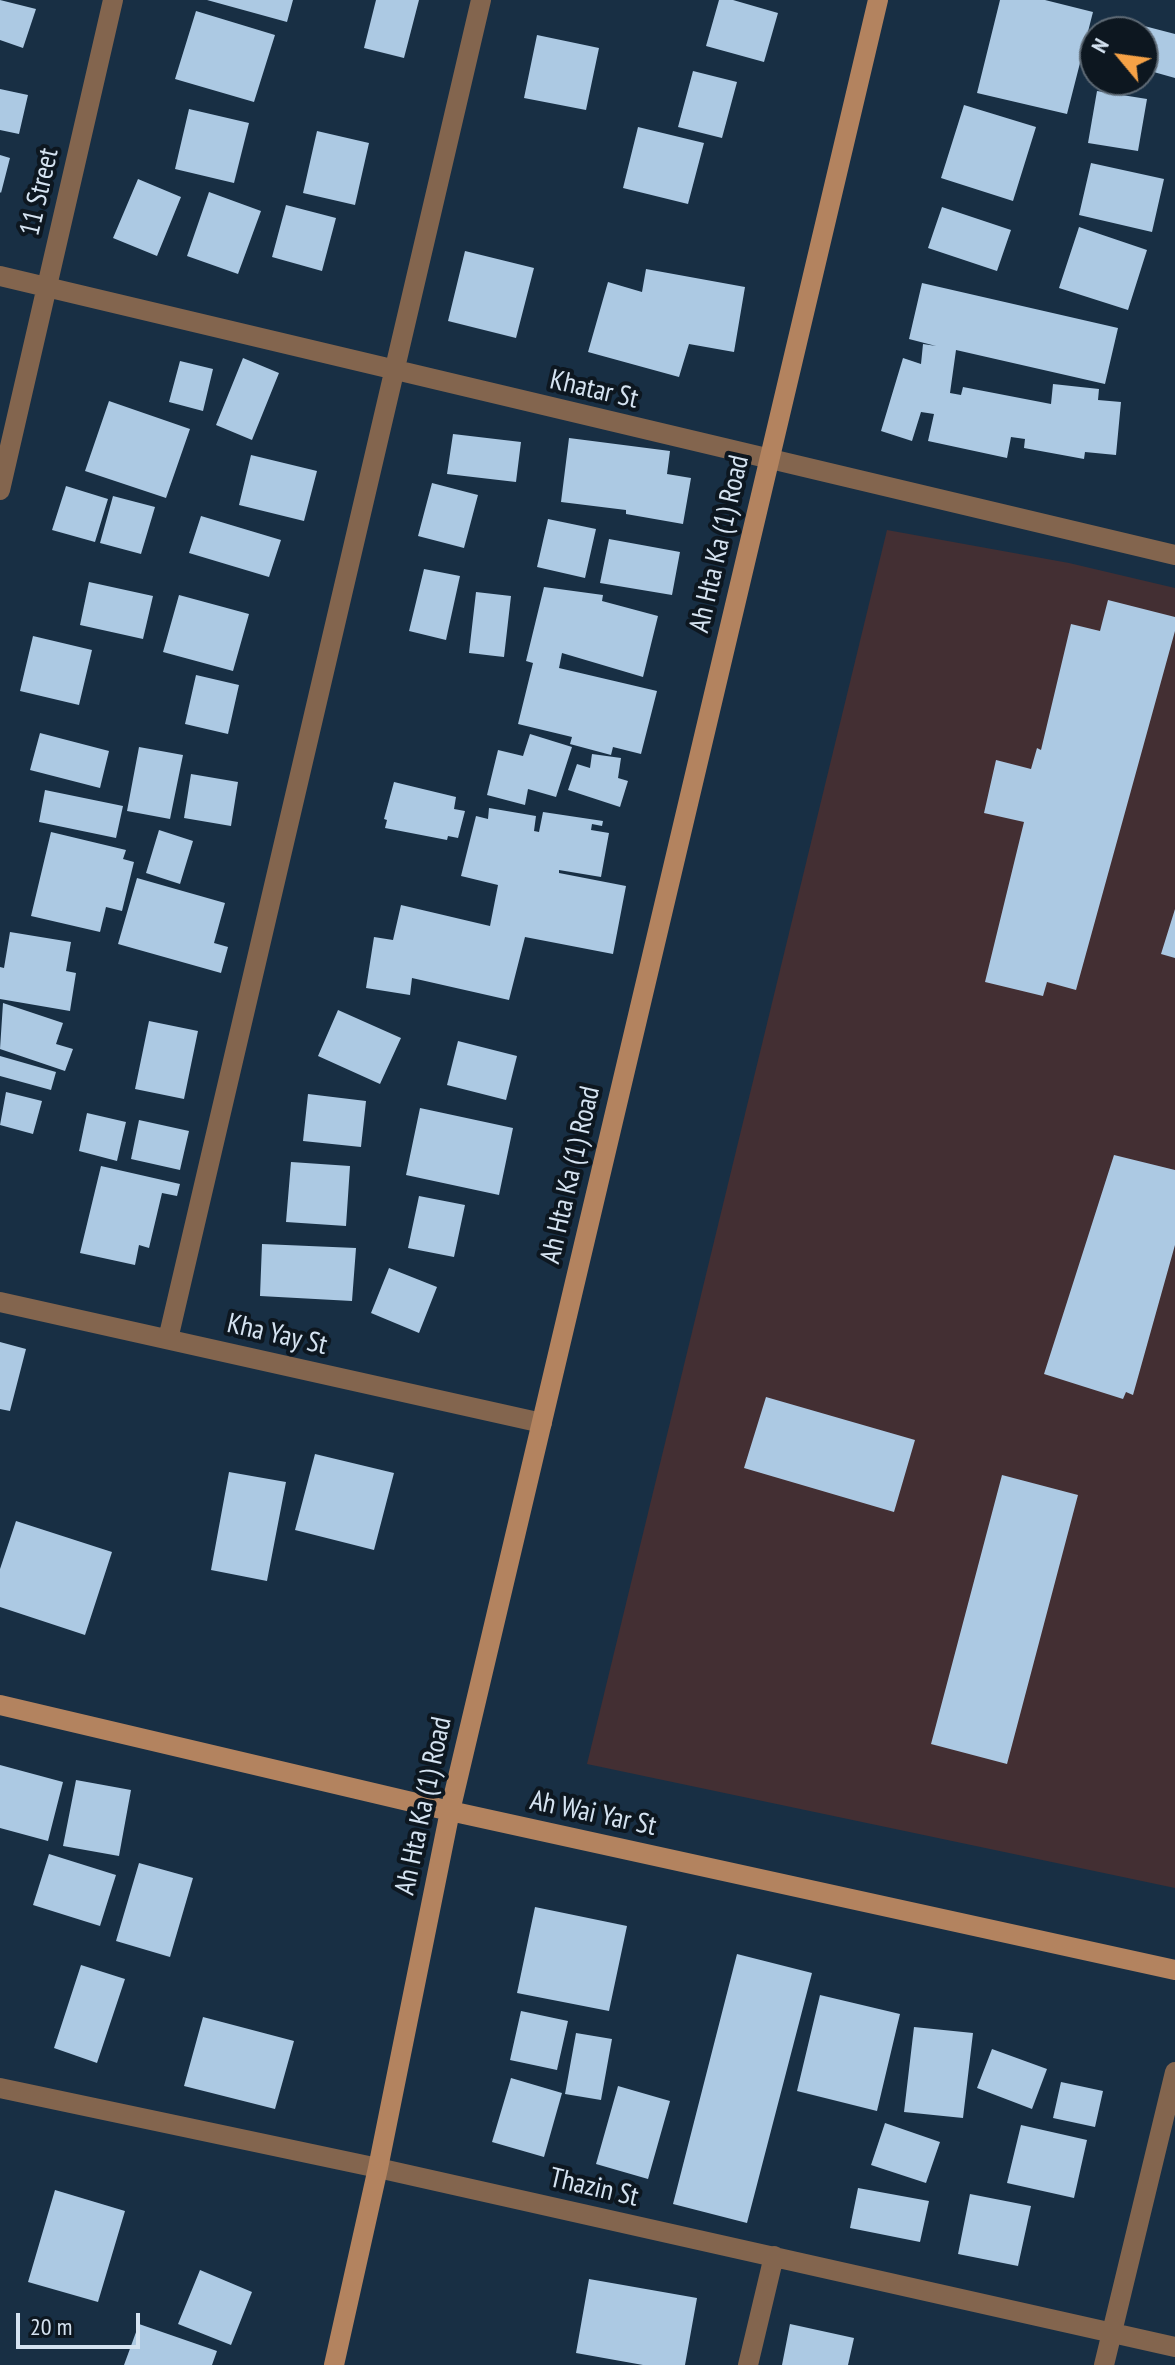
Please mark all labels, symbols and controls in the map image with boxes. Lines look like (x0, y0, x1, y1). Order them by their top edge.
north arrow (1079, 16, 1159, 96)
text: N (1085, 33, 1115, 57)
street label: 11 Street (14, 145, 66, 239)
street label: Khatar St (547, 364, 641, 416)
street label: Ah Hta Ka (1) Road (683, 452, 757, 636)
street label: Ah Hta Ka (1) Road (534, 1083, 608, 1267)
street label: Kha Yay St (224, 1307, 330, 1363)
street label: Ah Hta Ka (1) Road (389, 1714, 459, 1898)
street label: Ah Wai Yar St (527, 1784, 659, 1844)
street label: Thazin St (546, 2161, 642, 2215)
scale bar (20, 2297, 144, 2347)
text: 20 m (30, 2311, 72, 2342)

